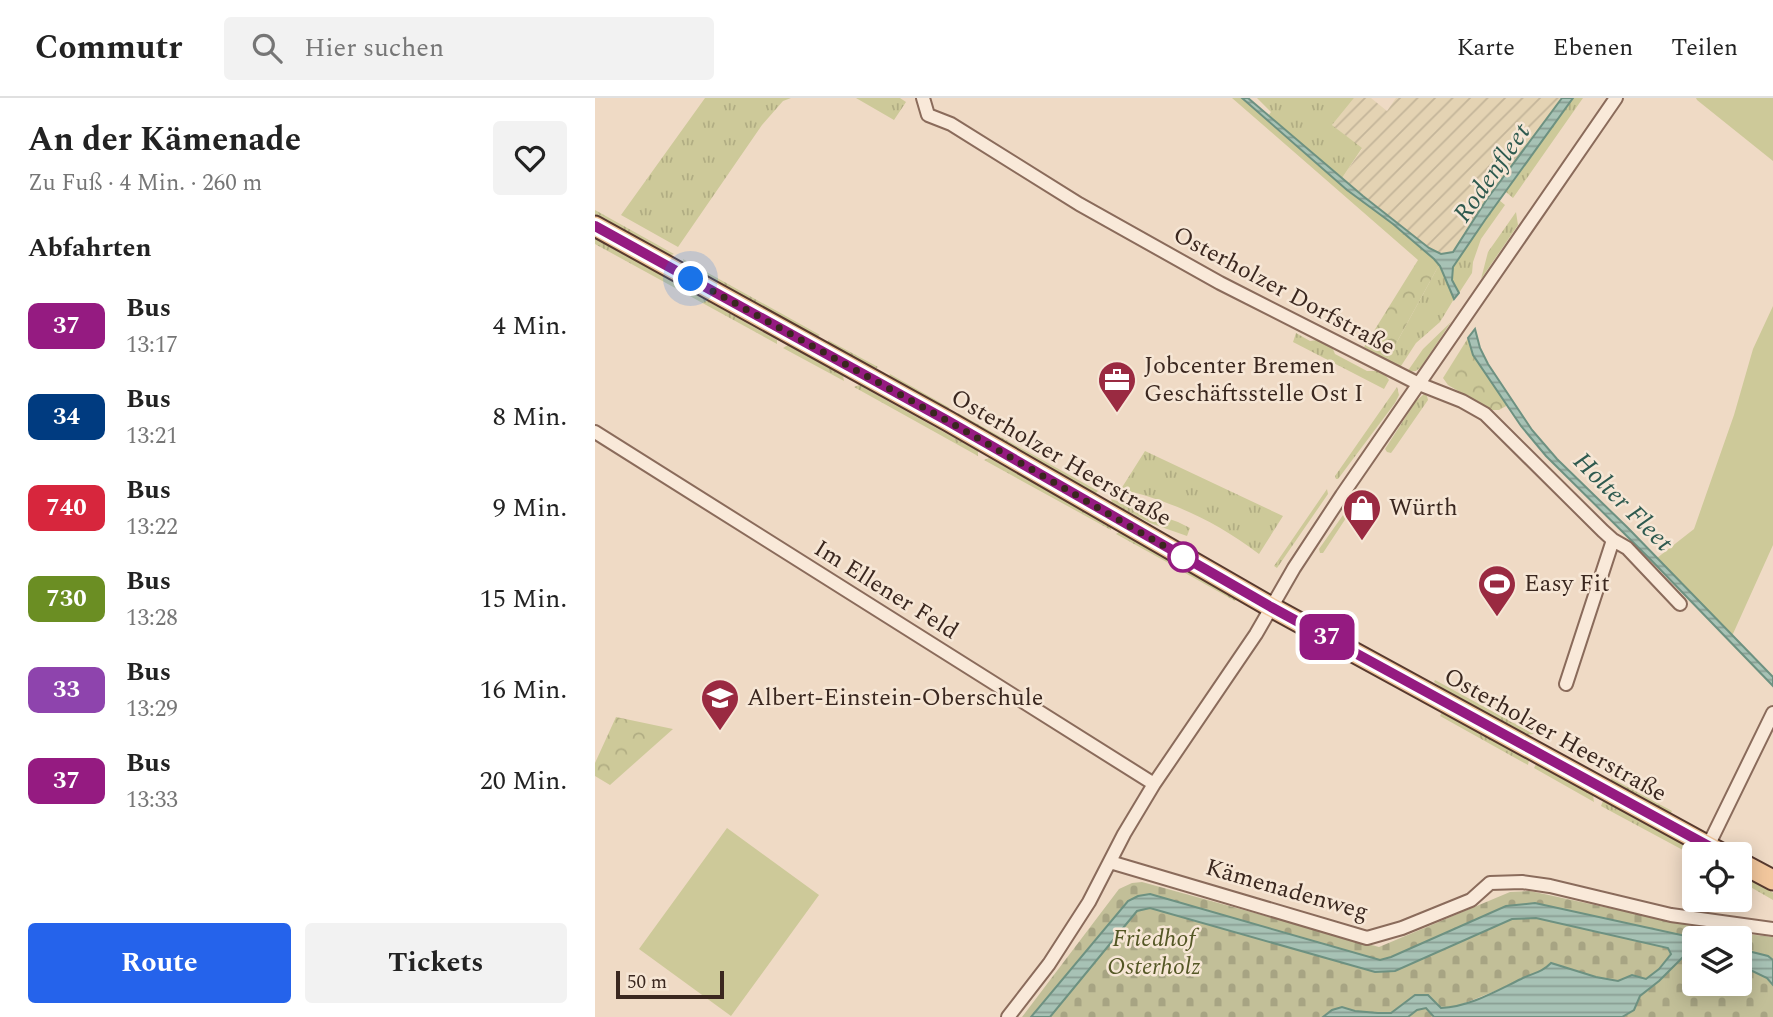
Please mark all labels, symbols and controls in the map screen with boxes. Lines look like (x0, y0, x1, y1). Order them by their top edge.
search box (224, 17, 714, 80)
text: Commutr (35, 23, 182, 73)
text: Hier suchen (304, 28, 444, 68)
icon: search (248, 29, 286, 67)
text: Karte (1457, 30, 1515, 66)
text: Ebenen (1553, 30, 1633, 66)
text: Teilen (1671, 30, 1738, 66)
water label: Rodenfleet (1443, 114, 1541, 231)
text: An der Kämenade (28, 115, 301, 165)
button: heart (493, 121, 567, 195)
text: Zu Fuß · 4 Min. · 260 m (28, 166, 262, 201)
street label: Osterholzer Dorfstraße (1166, 217, 1402, 365)
text: Abfahrten (28, 228, 152, 268)
your location (673, 261, 708, 296)
text: Bus (126, 288, 171, 328)
text: 4 Min. (493, 306, 567, 346)
text: 37 (53, 308, 80, 344)
text: 13:17 (126, 328, 178, 363)
place label: Jobcenter Bremen Geschäftsstelle Ost I (1144, 348, 1363, 412)
office icon: Jobcenter Bremen Geschäftsstelle Ost I (1096, 359, 1138, 414)
text: Bus (126, 379, 171, 419)
street label: Osterholzer Heerstraße (944, 380, 1178, 536)
text: 8 Min. (493, 397, 567, 437)
text: 34 (53, 399, 80, 435)
text: 13:21 (126, 419, 178, 454)
water label: Holter Fleet (1564, 443, 1683, 562)
text: Bus (126, 470, 171, 510)
shop icon: Würth (1341, 487, 1383, 542)
text: 9 Min. (493, 488, 567, 528)
text: 740 (46, 490, 87, 526)
place label: Würth (1389, 490, 1458, 526)
text: 13:22 (126, 510, 178, 545)
street label: Im Ellener Feld (807, 531, 965, 649)
unlabelled marker (1168, 542, 1198, 572)
text: Bus (126, 561, 171, 601)
sports icon: Easy Fit (1476, 563, 1518, 618)
place label: Easy Fit (1524, 566, 1610, 602)
text: 15 Min. (480, 579, 567, 619)
text: 730 (46, 581, 87, 617)
text: 13:28 (126, 601, 178, 636)
line badge: 37 (1295, 614, 1359, 660)
text: 37 (1314, 619, 1340, 655)
text: Bus (126, 652, 171, 692)
street label: Osterholzer Heerstraße (1437, 659, 1673, 811)
text: 16 Min. (480, 670, 567, 710)
text: 33 (53, 672, 80, 708)
school or university icon: Albert-Einstein-Oberschule (699, 677, 741, 732)
place label: Albert-Einstein-Oberschule (747, 680, 1043, 716)
text: 13:29 (126, 692, 178, 727)
text: Bus (126, 743, 171, 783)
text: 20 Min. (480, 761, 567, 801)
text: 37 (53, 763, 80, 799)
text: 13:33 (126, 783, 178, 818)
map controls (1682, 842, 1752, 996)
button: locate (1682, 842, 1752, 912)
street label: Kämenadenweg (1201, 850, 1373, 930)
park label: Friedhof Osterholz (1107, 921, 1201, 985)
button: Route (28, 923, 291, 1003)
button: Tickets (305, 923, 567, 1003)
button: layers (1682, 926, 1752, 996)
scale bar (616, 968, 725, 1000)
text: 50 m (627, 968, 667, 997)

